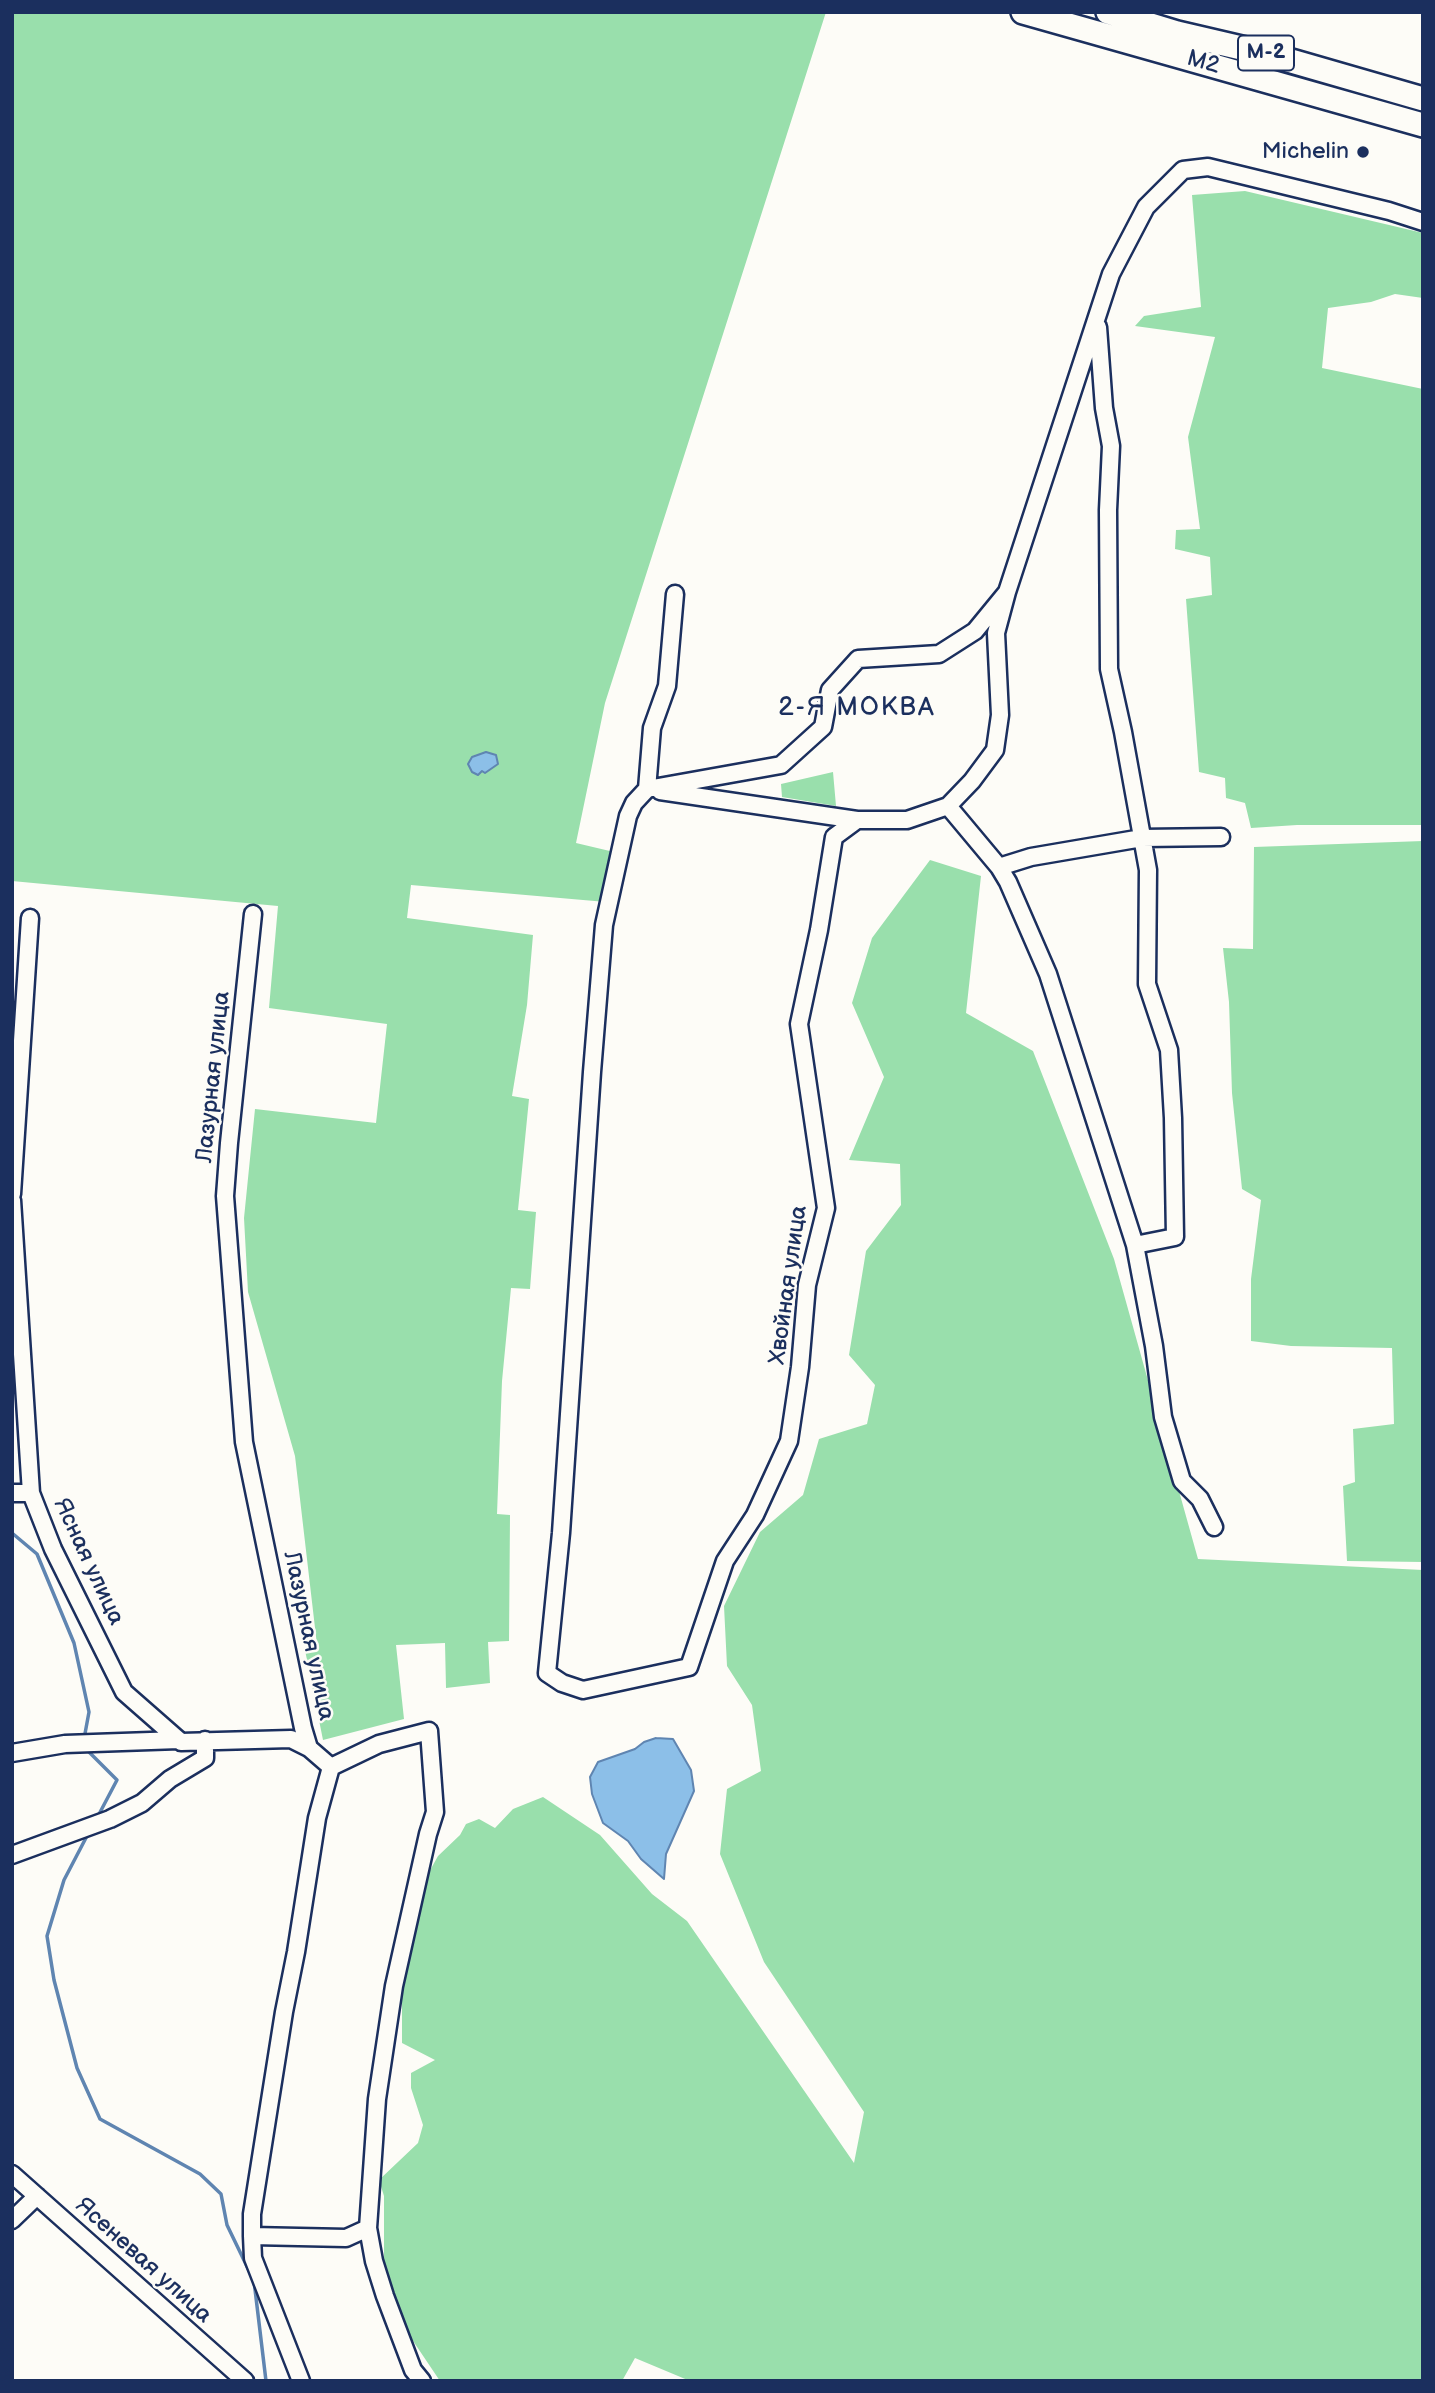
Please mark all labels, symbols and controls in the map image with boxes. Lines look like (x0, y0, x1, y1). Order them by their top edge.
road number: М-2 (1238, 36, 1294, 70)
street label: М2 (1183, 45, 1223, 81)
place label: Michelin (1262, 138, 1349, 166)
marker: Michelin (1355, 144, 1371, 160)
district label: 2-Я МОКВА (779, 692, 935, 724)
street label: Лазурная улица (191, 990, 237, 1164)
street label: Хвойная улица (764, 1204, 814, 1366)
street label: Ясная улица (47, 1494, 129, 1630)
street label: Лазурная улица (277, 1549, 339, 1723)
street label: Ясеневая улица (69, 2192, 217, 2330)

